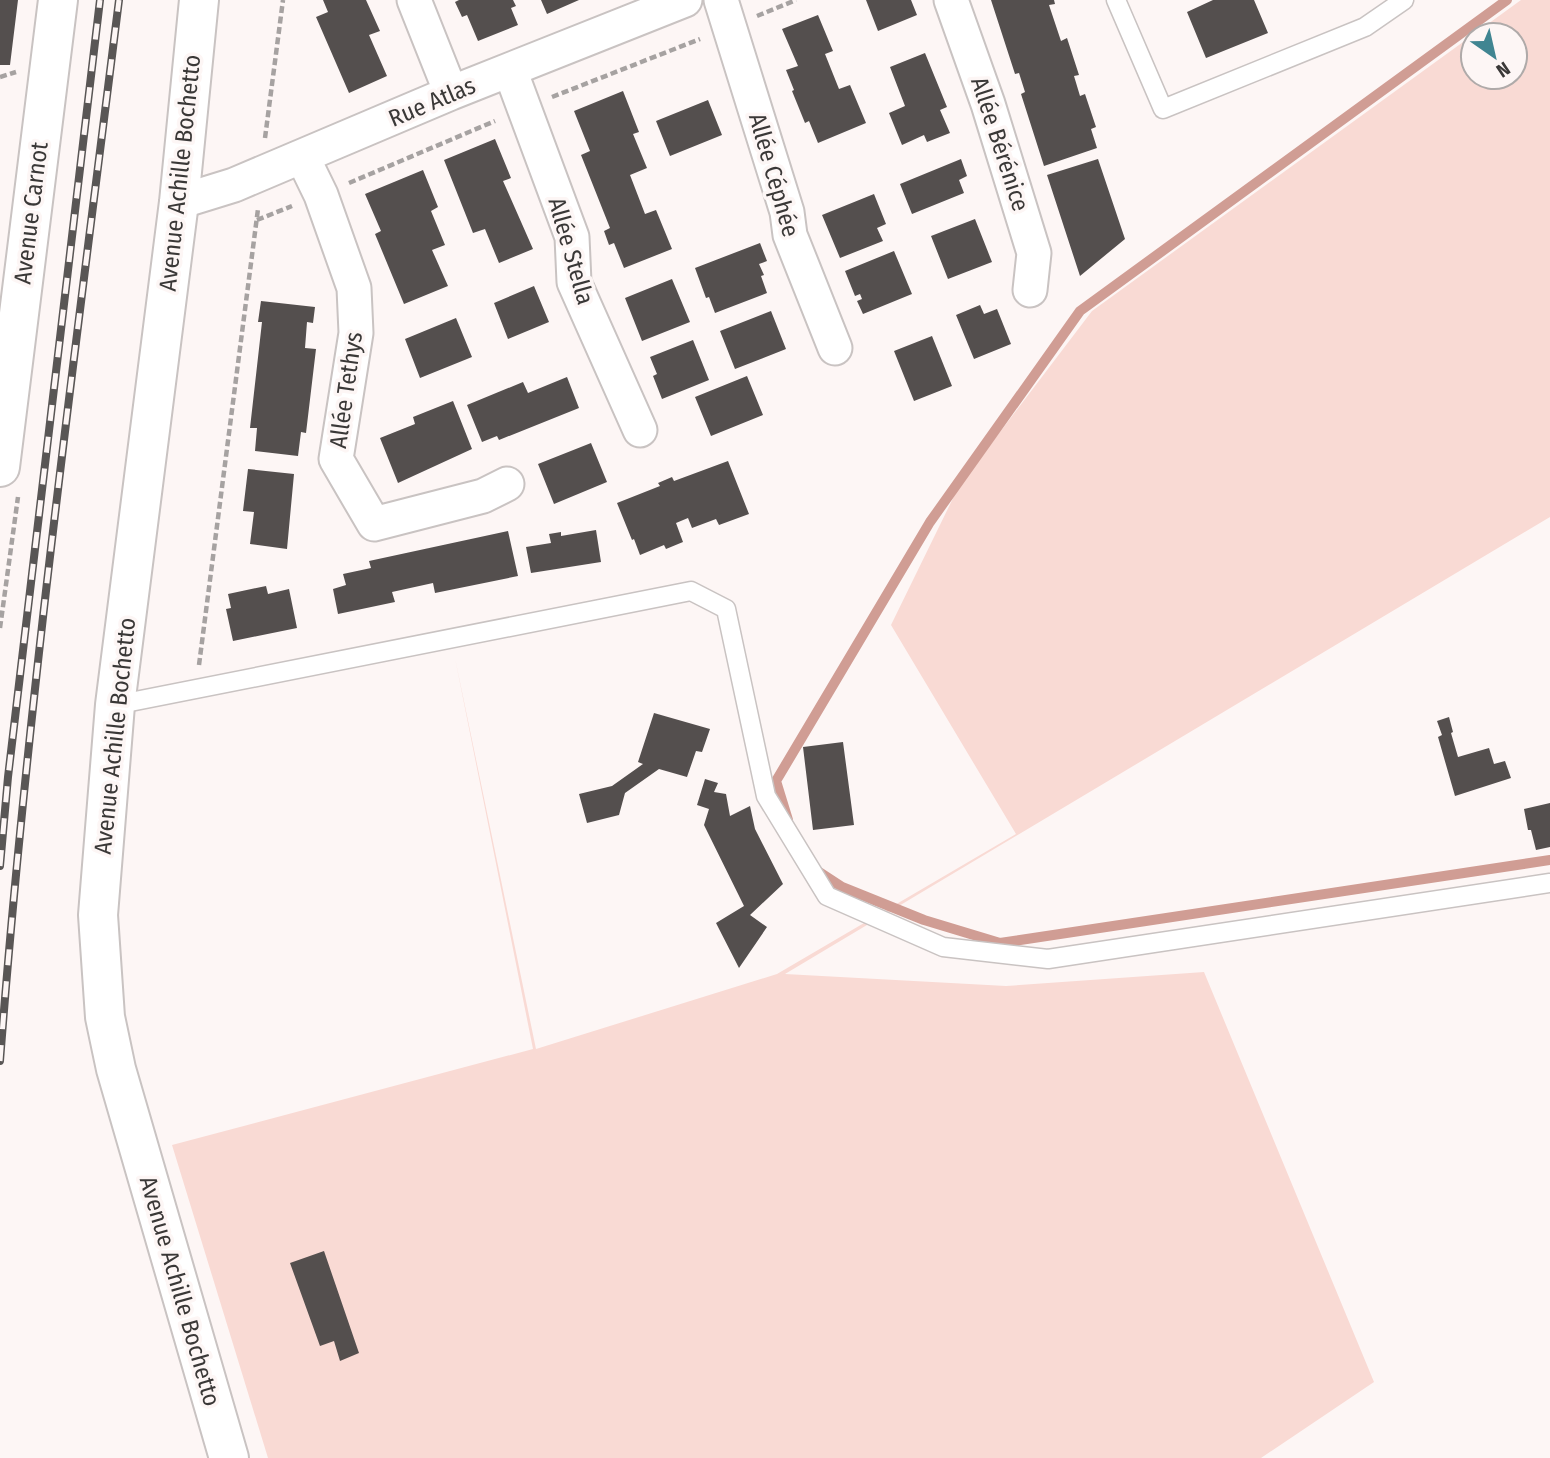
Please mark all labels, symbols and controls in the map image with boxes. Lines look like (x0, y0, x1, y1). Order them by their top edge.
north arrow (1459, 21, 1529, 91)
street label: Avenue Achille Bochetto (154, 53, 206, 293)
text: N (1492, 57, 1514, 82)
street label: Rue Atlas (384, 71, 480, 133)
street label: Allée Bérénice (965, 73, 1035, 215)
street label: Allée Céphée (743, 110, 805, 240)
street label: Avenue Carnot (8, 140, 54, 286)
street label: Allée Stella (542, 194, 600, 308)
street label: Allée Tethys (324, 330, 368, 450)
street label: Avenue Achille Bochetto (89, 616, 141, 856)
street label: Avenue Achille Bochetto (134, 1173, 226, 1409)

